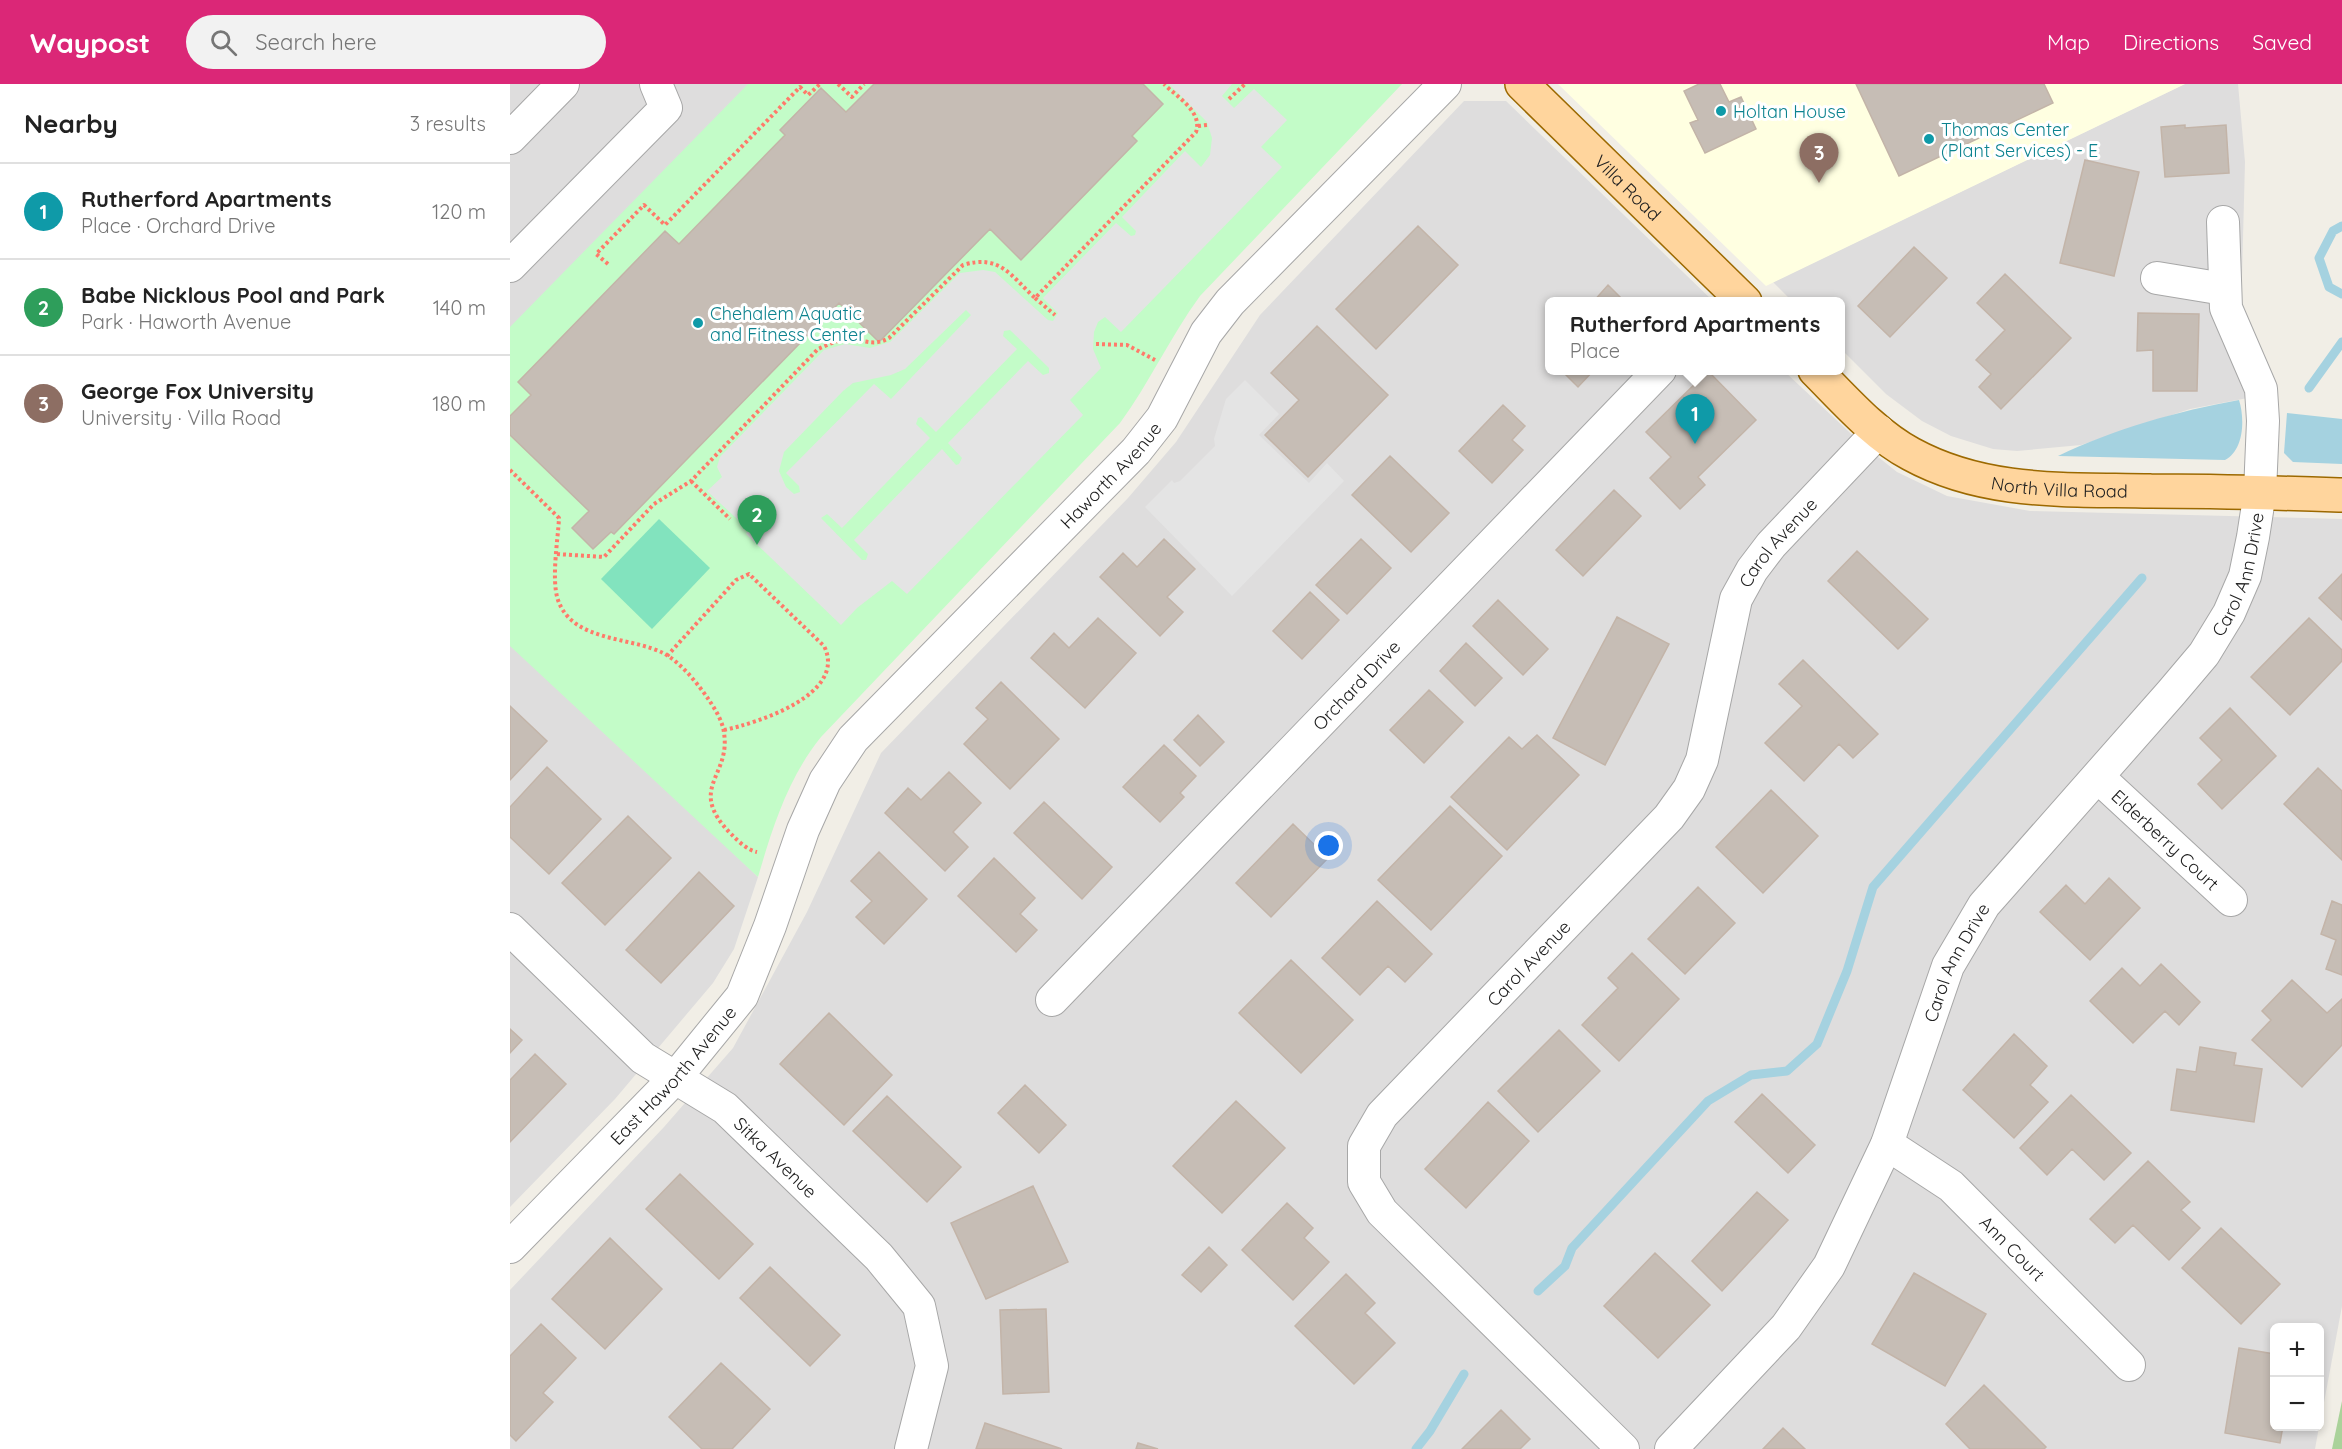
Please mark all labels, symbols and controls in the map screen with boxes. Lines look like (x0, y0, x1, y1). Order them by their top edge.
search box (186, 15, 606, 69)
text: Waypost (30, 25, 150, 60)
icon: search (207, 26, 240, 59)
text: Search here (255, 28, 377, 56)
text: Map (2047, 29, 2090, 55)
text: Directions (2123, 29, 2219, 55)
text: Saved (2252, 29, 2312, 55)
place label: Holtan House (1733, 100, 1846, 123)
marker: Holtan House (1714, 104, 1728, 118)
text: Nearby (24, 107, 118, 140)
text: 3 results (410, 111, 486, 136)
place label: Thomas Center (Plant Services) - E (1941, 118, 2098, 162)
marker: Thomas Center (Plant Services) - E (1922, 132, 1936, 146)
pin: 3 (1800, 134, 1838, 183)
street label: Villa Road (1590, 150, 1666, 225)
text: Rutherford Apartments (81, 185, 332, 213)
text: 1 (40, 199, 47, 224)
text: 120 m (432, 199, 486, 224)
text: Place · Orchard Drive (81, 213, 276, 238)
text: Babe Nicklous Pool and Park (81, 281, 385, 309)
text: 2 (38, 295, 49, 320)
text: 140 m (433, 295, 486, 320)
popup (1545, 297, 1845, 375)
place label: Chehalem Aquatic and Fitness Center (710, 302, 865, 346)
text: Park · Haworth Avenue (81, 309, 291, 334)
text: Rutherford Apartments (1570, 310, 1820, 338)
marker: Chehalem Aquatic and Fitness Center (691, 316, 705, 330)
text: Place (1570, 338, 1620, 363)
text: George Fox University (81, 377, 314, 405)
text: 3 (38, 391, 49, 416)
text: 180 m (432, 391, 486, 416)
pin: 1 (1676, 394, 1714, 444)
text: University · Villa Road (81, 405, 281, 430)
street label: Haworth Avenue (1055, 417, 1166, 533)
street label: North Villa Road (1989, 471, 2128, 502)
street label: Carol Avenue (1733, 492, 1822, 591)
pin: 2 (738, 496, 776, 545)
street label: Carol Ann Drive (2206, 511, 2268, 640)
street label: Orchard Drive (1307, 635, 1405, 735)
street label: Elderberry Court (2107, 784, 2224, 895)
your location (1314, 831, 1343, 860)
street label: Carol Ann Drive (1918, 899, 1994, 1025)
street label: Carol Avenue (1482, 915, 1575, 1011)
street label: East Haworth Avenue (605, 1001, 741, 1149)
street label: Sitka Avenue (729, 1112, 822, 1203)
street label: Ann Court (1975, 1210, 2050, 1286)
map controls (2270, 1323, 2324, 1431)
button: + (2270, 1323, 2324, 1377)
button: − (2270, 1377, 2324, 1431)

